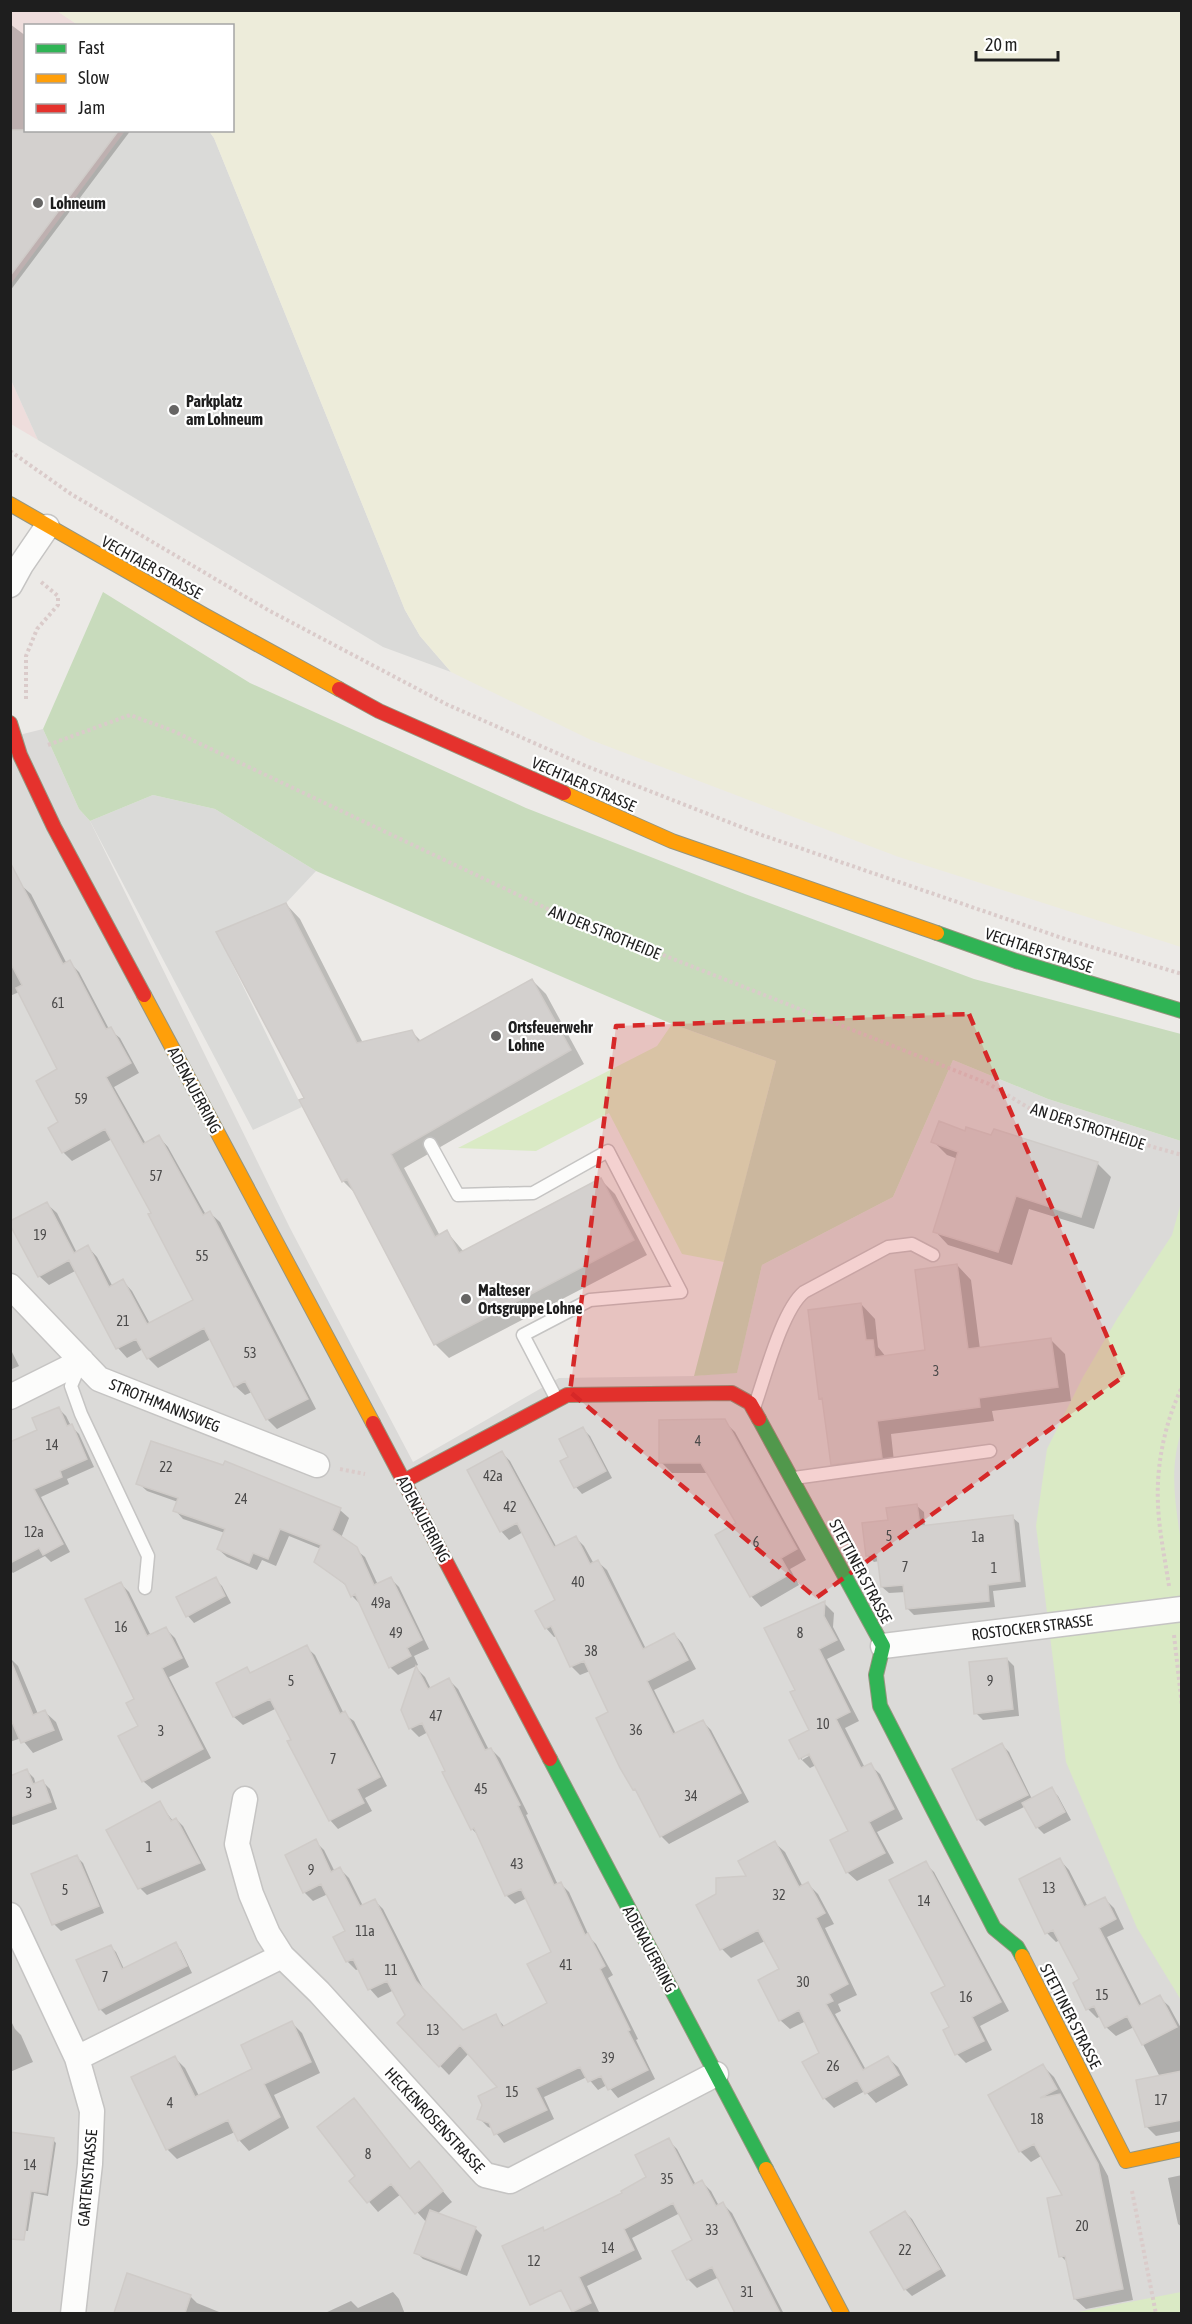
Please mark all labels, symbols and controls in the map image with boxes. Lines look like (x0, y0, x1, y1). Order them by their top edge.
legend (24, 24, 234, 132)
scale bar (976, 24, 1058, 62)
text: 20 m (985, 34, 1017, 55)
text: Fast (78, 37, 105, 58)
text: Slow (78, 67, 109, 88)
text: Jam (78, 97, 105, 118)
place label: Lohneum (50, 194, 106, 212)
marker: Lohneum (31, 196, 45, 210)
place label: Parkplatz am Lohneum (186, 392, 263, 428)
marker: Parkplatz am Lohneum (167, 403, 181, 417)
street label: VECHTAER STRASSE (99, 532, 206, 602)
street label: VECHTAER STRASSE (529, 753, 639, 815)
street label: AN DER STROTHEIDE (546, 901, 664, 963)
street label: VECHTAER STRASSE (983, 924, 1095, 976)
house number: 61 (51, 995, 65, 1011)
place label: Ortsfeuerwehr Lohne (508, 1018, 593, 1054)
marker: Ortsfeuerwehr Lohne (489, 1029, 503, 1043)
street label: ADENAUERRING (165, 1044, 225, 1136)
house number: 59 (74, 1091, 88, 1107)
street label: AN DER STROTHEIDE (1029, 1099, 1148, 1153)
house number: 57 (149, 1168, 163, 1184)
house number: 19 (33, 1227, 47, 1243)
house number: 55 (195, 1248, 209, 1264)
place label: Malteser Ortsgruppe Lohne (478, 1281, 583, 1317)
marker: Malteser Ortsgruppe Lohne (459, 1292, 473, 1306)
house number: 21 (116, 1313, 130, 1329)
house number: 53 (243, 1345, 257, 1361)
house number: 3 (933, 1363, 939, 1379)
street label: STROTHMANNSWEG (107, 1375, 223, 1435)
house number: 4 (695, 1433, 702, 1449)
house number: 14 (45, 1437, 59, 1453)
house number: 22 (159, 1459, 173, 1475)
house number: 42a (483, 1468, 503, 1484)
street label: ADENAUERRING (394, 1473, 454, 1565)
house number: 24 (234, 1491, 248, 1507)
house number: 42 (503, 1499, 517, 1515)
street label: STETTINER STRASSE (826, 1516, 896, 1626)
house number: 12a (24, 1524, 44, 1540)
house number: 5 (886, 1528, 892, 1544)
house number: 1a (971, 1529, 985, 1545)
house number: 6 (753, 1534, 760, 1550)
house number: 7 (902, 1559, 908, 1575)
house number: 1 (991, 1560, 997, 1576)
house number: 40 (571, 1574, 585, 1590)
house number: 49a (371, 1595, 391, 1611)
street label: ROSTOCKER STRASSE (970, 1611, 1094, 1643)
house number: 16 (114, 1619, 128, 1635)
house number: 49 (389, 1625, 403, 1641)
house number: 8 (797, 1625, 804, 1641)
house number: 38 (584, 1643, 598, 1659)
house number: 5 (288, 1673, 294, 1689)
house number: 9 (987, 1673, 993, 1689)
house number: 47 (429, 1708, 443, 1724)
house number: 10 (816, 1716, 830, 1732)
house number: 36 (629, 1722, 643, 1738)
house number: 3 (158, 1723, 164, 1739)
house number: 7 (330, 1751, 336, 1767)
house number: 45 (474, 1781, 488, 1797)
house number: 3 (26, 1785, 32, 1801)
house number: 34 (684, 1788, 698, 1804)
house number: 1 (146, 1839, 152, 1855)
house number: 43 (510, 1856, 524, 1872)
house number: 9 (308, 1862, 314, 1878)
house number: 13 (1042, 1880, 1056, 1896)
house number: 5 (62, 1882, 68, 1898)
house number: 32 (772, 1887, 786, 1903)
house number: 14 (917, 1893, 931, 1909)
street label: ADENAUERRING (620, 1903, 680, 1995)
house number: 11a (355, 1923, 375, 1939)
house number: 41 (559, 1957, 573, 1973)
street label: STETTINER STRASSE (1037, 1961, 1105, 2071)
house number: 11 (384, 1962, 398, 1978)
house number: 7 (102, 1969, 108, 1985)
house number: 30 (796, 1974, 810, 1990)
house number: 15 (1095, 1987, 1109, 2003)
house number: 16 (959, 1989, 973, 2005)
house number: 13 (426, 2022, 440, 2038)
house number: 39 (601, 2050, 615, 2066)
house number: 26 (826, 2058, 840, 2074)
street label: HECKENROSENSTRASSE (382, 2064, 489, 2177)
house number: 15 (505, 2084, 519, 2100)
house number: 17 (1154, 2092, 1168, 2108)
house number: 4 (167, 2095, 174, 2111)
house number: 18 (1030, 2111, 1044, 2127)
street label: GARTENSTRASSE (74, 2129, 100, 2227)
house number: 8 (365, 2146, 372, 2162)
house number: 14 (23, 2157, 37, 2173)
house number: 35 (660, 2171, 674, 2187)
house number: 20 (1075, 2218, 1089, 2234)
house number: 33 (705, 2222, 719, 2238)
house number: 14 (601, 2240, 615, 2256)
house number: 22 (898, 2242, 912, 2258)
house number: 12 (527, 2253, 541, 2269)
house number: 31 (740, 2284, 754, 2300)

